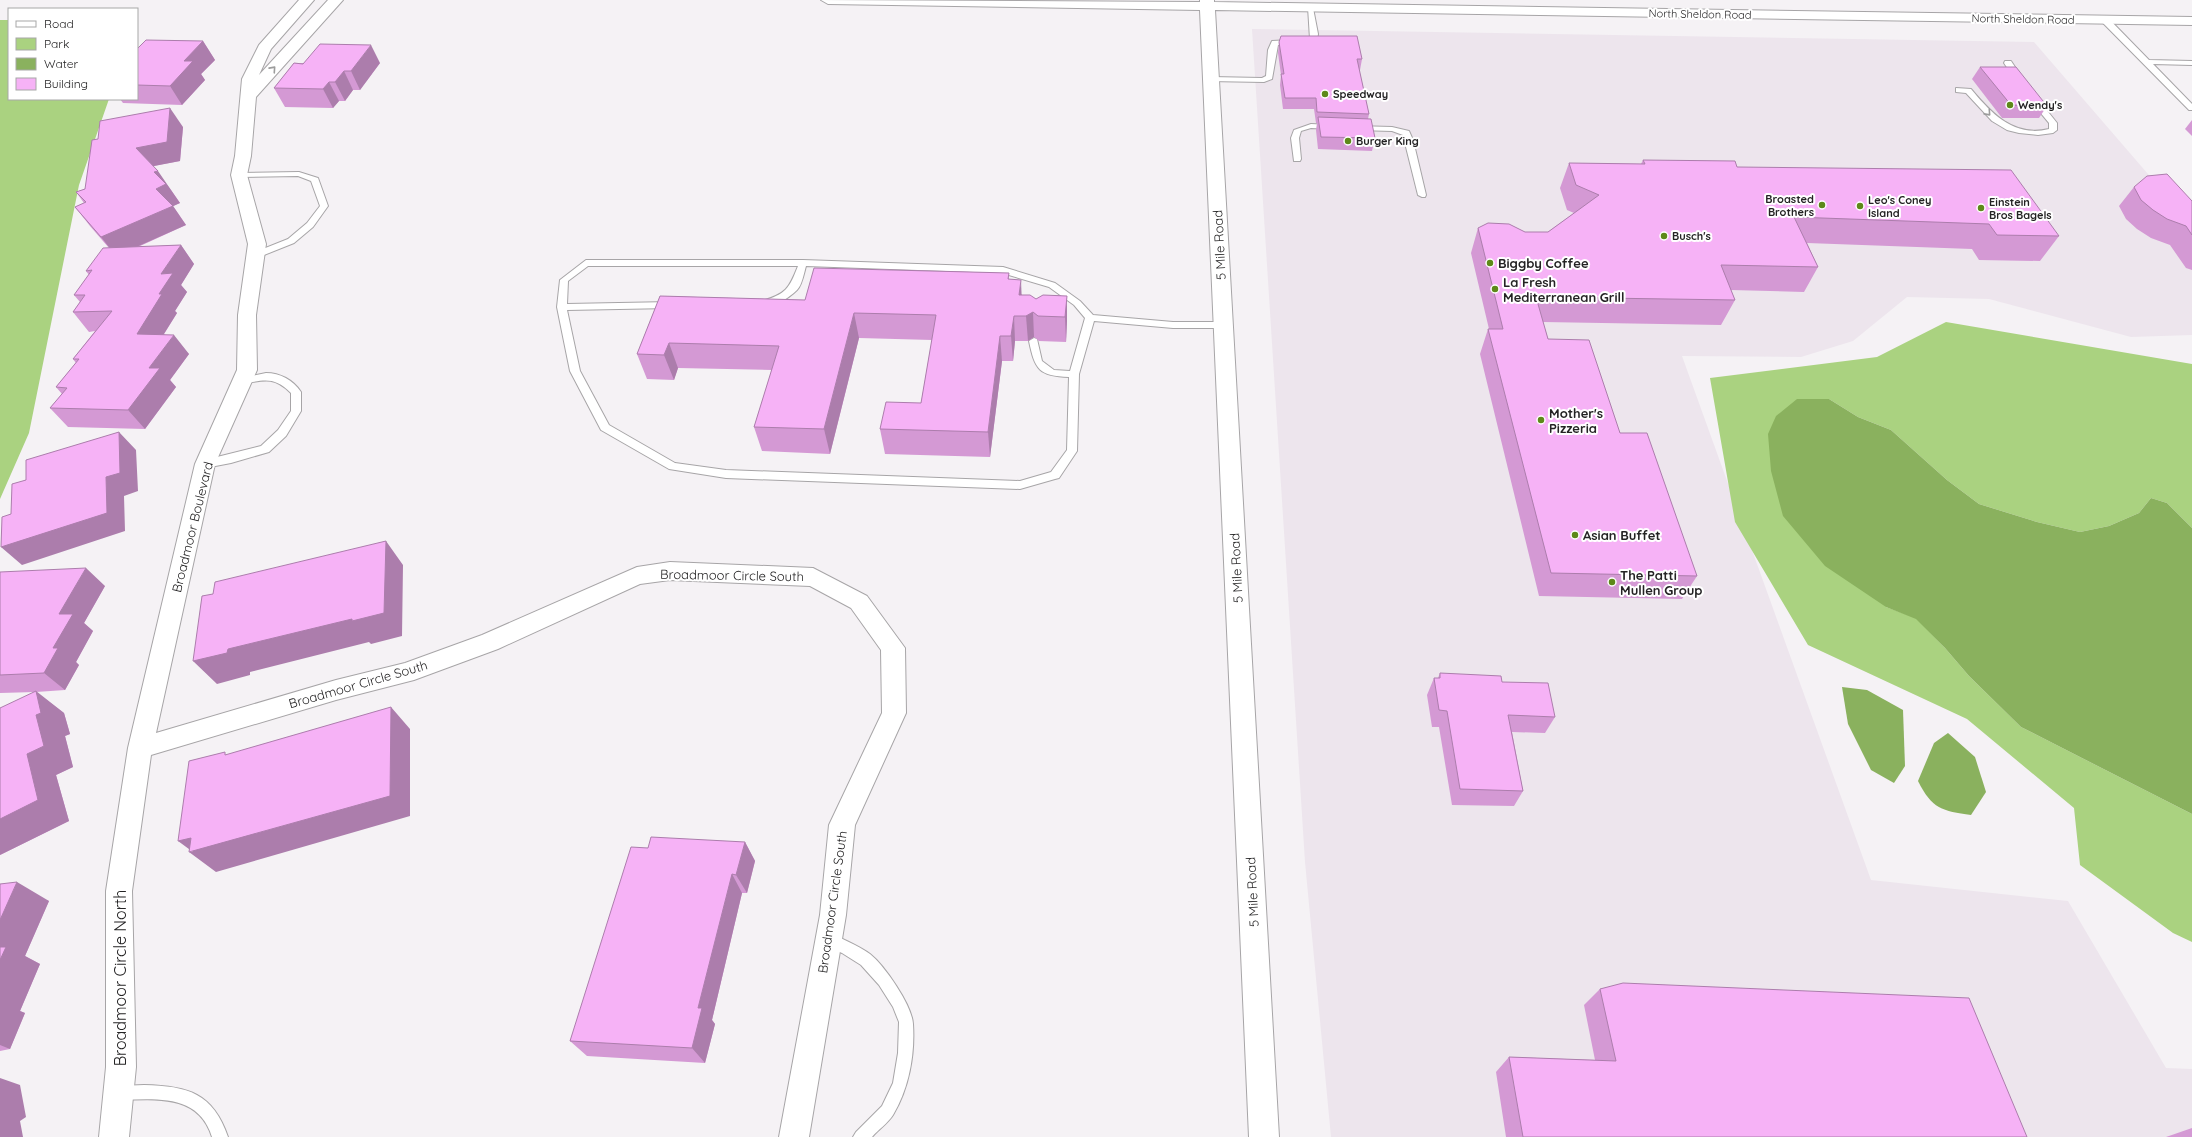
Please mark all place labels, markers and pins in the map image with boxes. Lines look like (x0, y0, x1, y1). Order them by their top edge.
place label: Speedway (1333, 87, 1388, 101)
marker: Speedway (1320, 89, 1330, 99)
place label: Wendy's (2018, 98, 2062, 112)
marker: Wendy's (2005, 100, 2015, 110)
place label: Burger King (1356, 134, 1419, 148)
marker: Burger King (1343, 136, 1353, 146)
place label: Broasted Brothers (1765, 192, 1814, 219)
place label: Leo's Coney Island (1868, 193, 1931, 220)
place label: Einstein Bros Bagels (1989, 195, 2052, 222)
marker: Broasted Brothers (1817, 200, 1827, 210)
marker: Leo's Coney Island (1855, 201, 1865, 211)
marker: Einstein Bros Bagels (1976, 203, 1986, 213)
place label: Busch's (1672, 229, 1711, 243)
marker: Busch's (1659, 231, 1669, 241)
place label: Biggby Coffee (1498, 255, 1589, 271)
marker: Biggby Coffee (1485, 258, 1495, 268)
place label: La Fresh Mediterranean Grill (1503, 274, 1625, 305)
marker: La Fresh Mediterranean Grill (1490, 284, 1500, 294)
place label: Mother's Pizzeria (1549, 405, 1603, 436)
marker: Mother's Pizzeria (1536, 415, 1546, 425)
place label: Asian Buffet (1583, 527, 1661, 543)
marker: Asian Buffet (1570, 530, 1580, 540)
place label: The Patti Mullen Group (1620, 567, 1703, 598)
marker: The Patti Mullen Group (1607, 577, 1617, 587)

